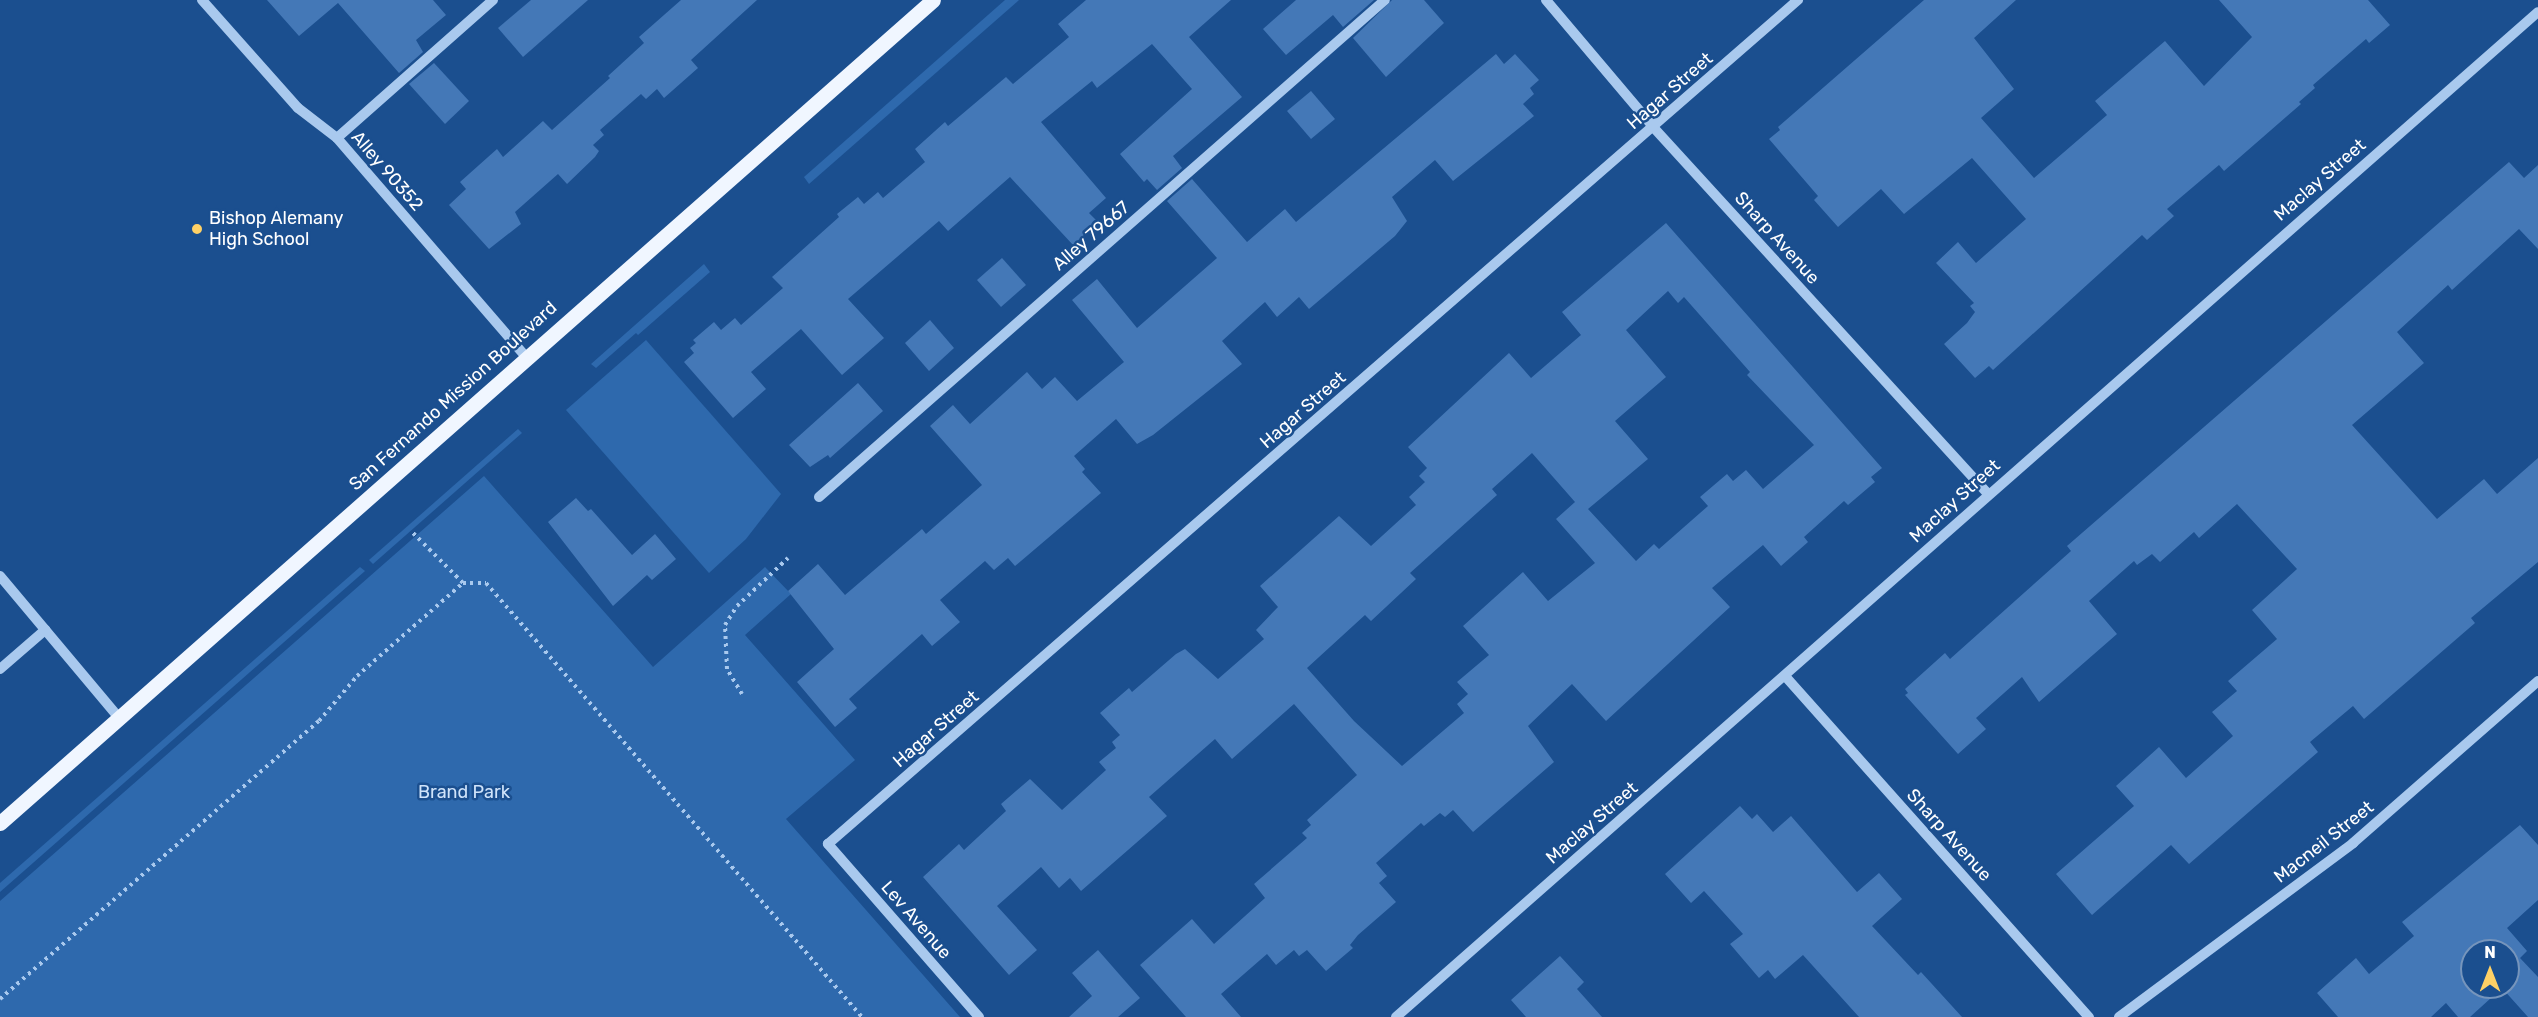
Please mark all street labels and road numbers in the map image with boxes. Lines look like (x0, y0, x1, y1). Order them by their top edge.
street label: Hagar Street (1623, 48, 1717, 134)
street label: Alley 90352 (346, 127, 428, 215)
street label: Maclay Street (2270, 134, 2370, 226)
street label: Sharp Avenue (1730, 187, 1824, 289)
street label: Alley 79667 (1048, 197, 1134, 275)
street label: San Fernando Mission Boulevard (345, 297, 561, 495)
street label: Hagar Street (1256, 367, 1350, 453)
street label: Maclay Street (1905, 455, 2005, 547)
street label: Hagar Street (889, 686, 983, 772)
street label: Maclay Street (1542, 777, 1642, 869)
street label: Sharp Avenue (1902, 784, 1996, 886)
street label: Macneil Street (2270, 796, 2378, 888)
street label: Lev Avenue (876, 876, 956, 964)

